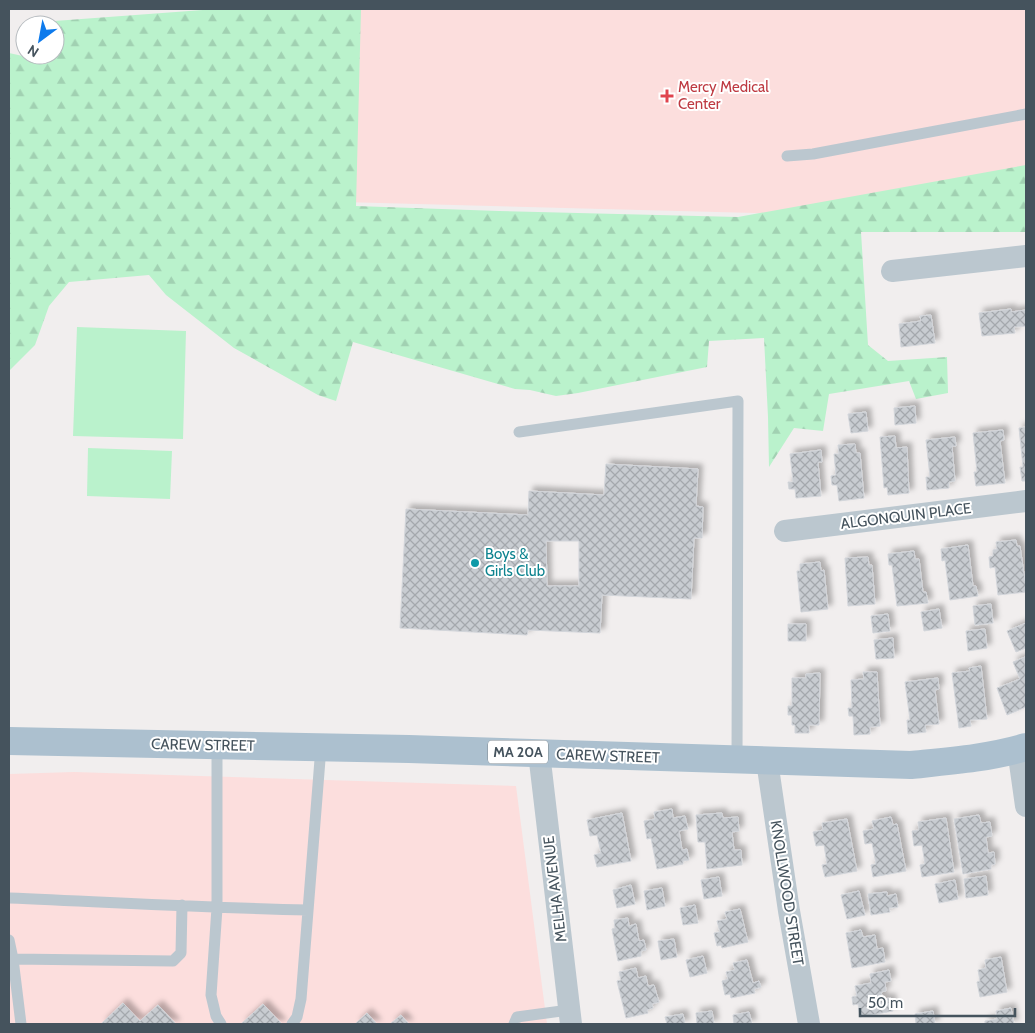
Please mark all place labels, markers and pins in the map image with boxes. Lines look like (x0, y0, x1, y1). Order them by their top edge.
place label: Mercy Medical Center (678, 78, 769, 113)
marker: Mercy Medical Center (660, 89, 674, 103)
place label: Boys & Girls Club (485, 545, 545, 580)
marker: Boys & Girls Club (469, 557, 481, 569)

